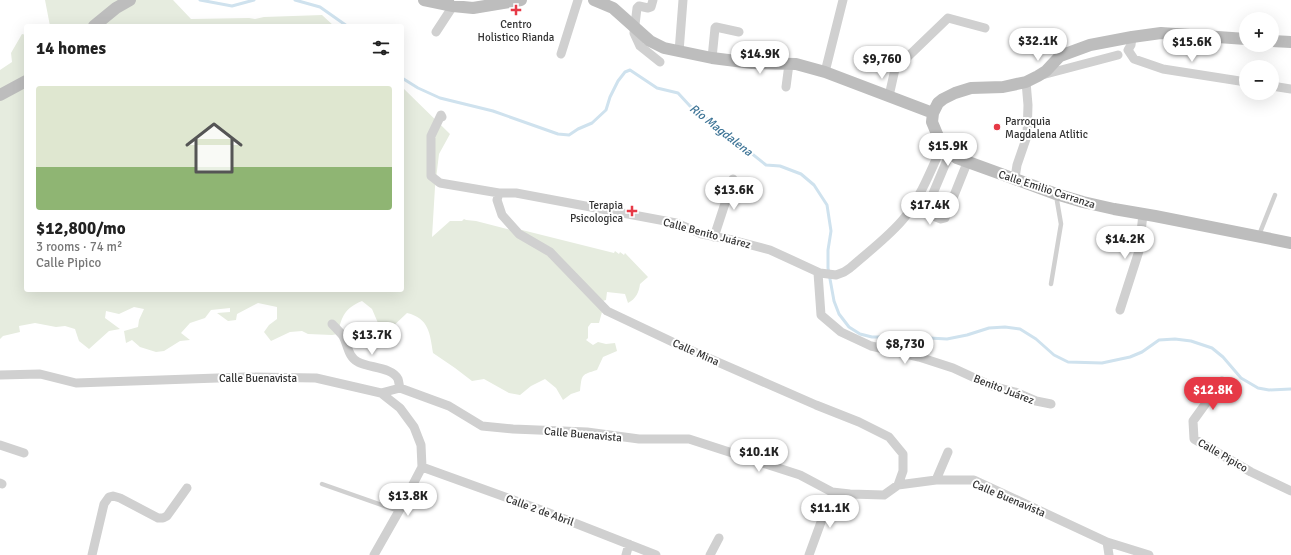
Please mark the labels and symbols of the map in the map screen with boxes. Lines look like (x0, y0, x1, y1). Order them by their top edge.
marker: Centro Holistico Rianda (510, 4, 522, 16)
place label: Centro Holistico Rianda (478, 18, 555, 44)
pin: $32.1K (1005, 28, 1071, 62)
pin: $15.6K (1159, 29, 1225, 63)
pin: $14.9K (727, 41, 793, 75)
pin: $9,760 (849, 46, 915, 80)
water label: Río Magdalena (686, 101, 756, 160)
place label: Parroquia Magdalena Atlitic (1005, 115, 1088, 141)
marker: Parroquia Magdalena Atlitic (992, 122, 1002, 132)
pin: $15.9K (915, 133, 981, 167)
street label: Calle Emilio Carranza (997, 168, 1097, 211)
pin: $13.6K (701, 177, 767, 211)
pin: $17.4K (897, 192, 963, 226)
place label: Terapia Psicologica (570, 199, 623, 225)
marker: Terapia Psicologica (626, 205, 638, 217)
street label: Calle Benito Juárez (662, 216, 752, 251)
pin: $14.2K (1092, 226, 1158, 260)
pin: $13.7K (339, 322, 405, 356)
pin: $8,730 (872, 331, 938, 365)
street label: Calle Mina (670, 336, 722, 369)
street label: Calle Buenavista (219, 372, 297, 385)
street label: Benito Juárez (972, 372, 1036, 407)
pin: $12.8K (1180, 377, 1246, 411)
street label: Calle Buenavista (544, 425, 623, 444)
street label: Calle Pipico (1196, 436, 1250, 475)
pin: $10.1K (726, 439, 792, 473)
street label: Calle Buenavista (970, 477, 1048, 520)
pin: $13.8K (375, 483, 441, 517)
street label: Calle 2 de Abril (504, 492, 576, 529)
pin: $11.1K (797, 495, 863, 529)

